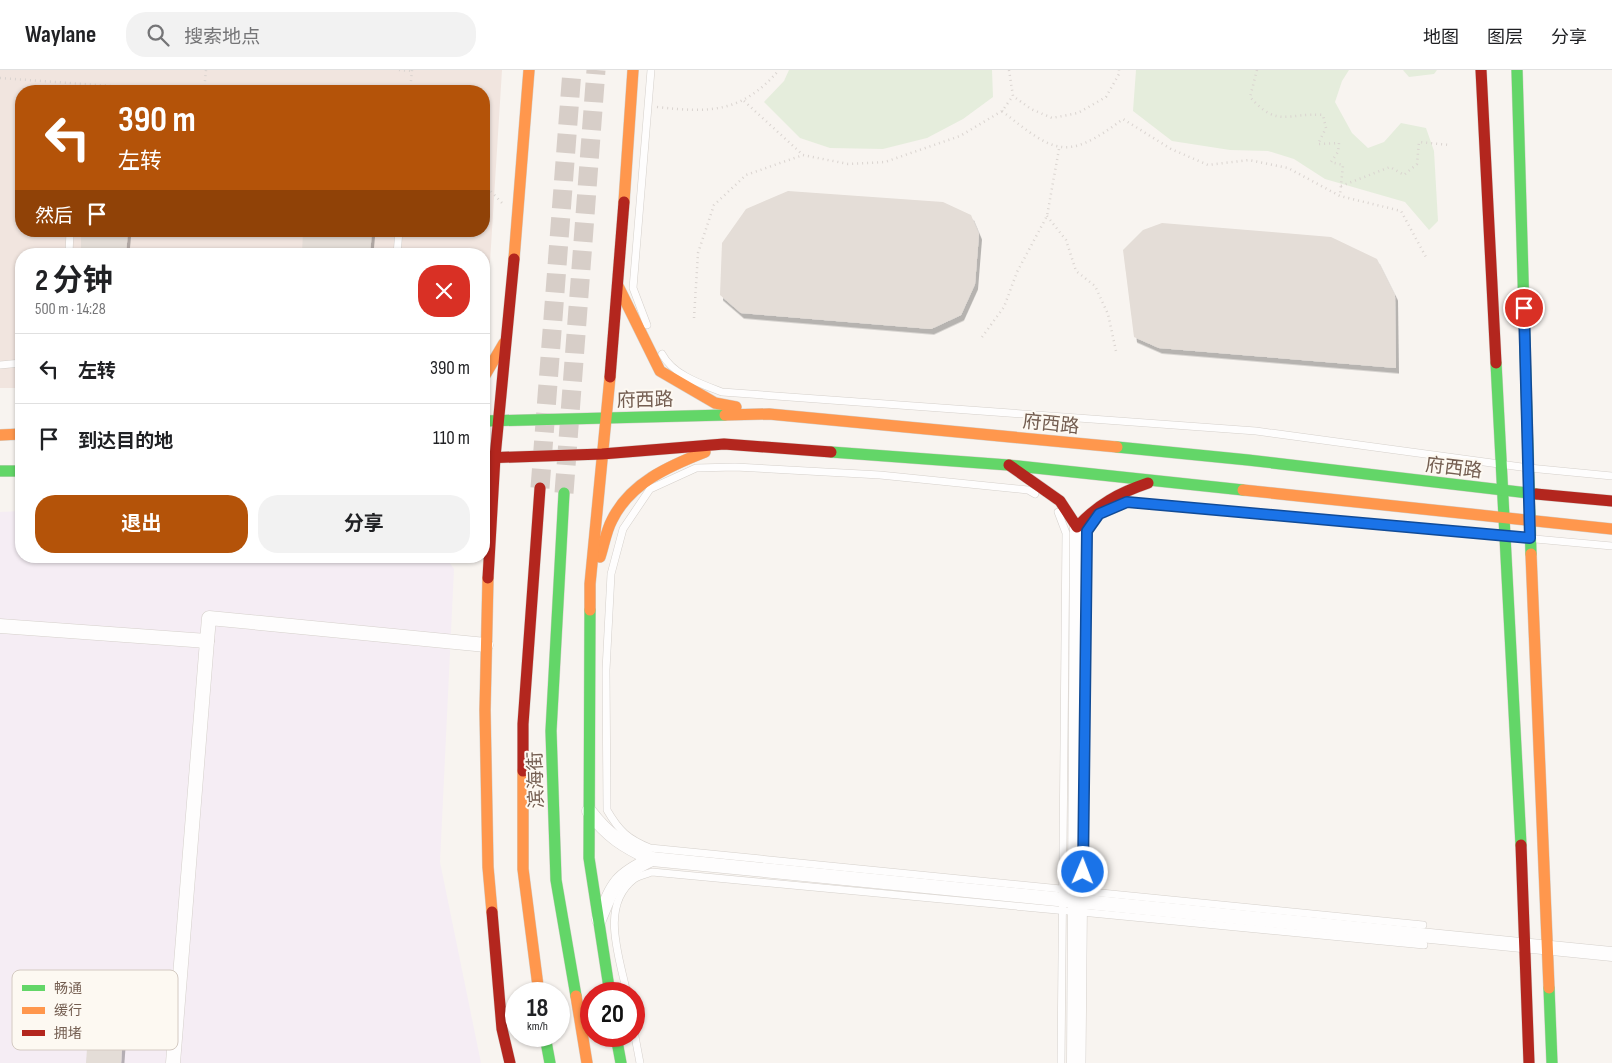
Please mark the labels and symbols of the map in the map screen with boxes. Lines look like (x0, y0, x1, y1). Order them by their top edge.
pin (1503, 287, 1545, 329)
street label: 府西路 (616, 389, 674, 412)
street label: 府西路 (1021, 410, 1080, 439)
street label: 府西路 (1424, 454, 1484, 483)
street label: 滨海街 (524, 751, 549, 809)
position arrow (1056, 845, 1108, 897)
legend (12, 970, 178, 1050)
text: 畅通 (54, 980, 82, 997)
speed limit sign: 20 (580, 982, 645, 1047)
text: 缓行 (54, 1002, 82, 1019)
text: 拥堵 (54, 1025, 82, 1042)

